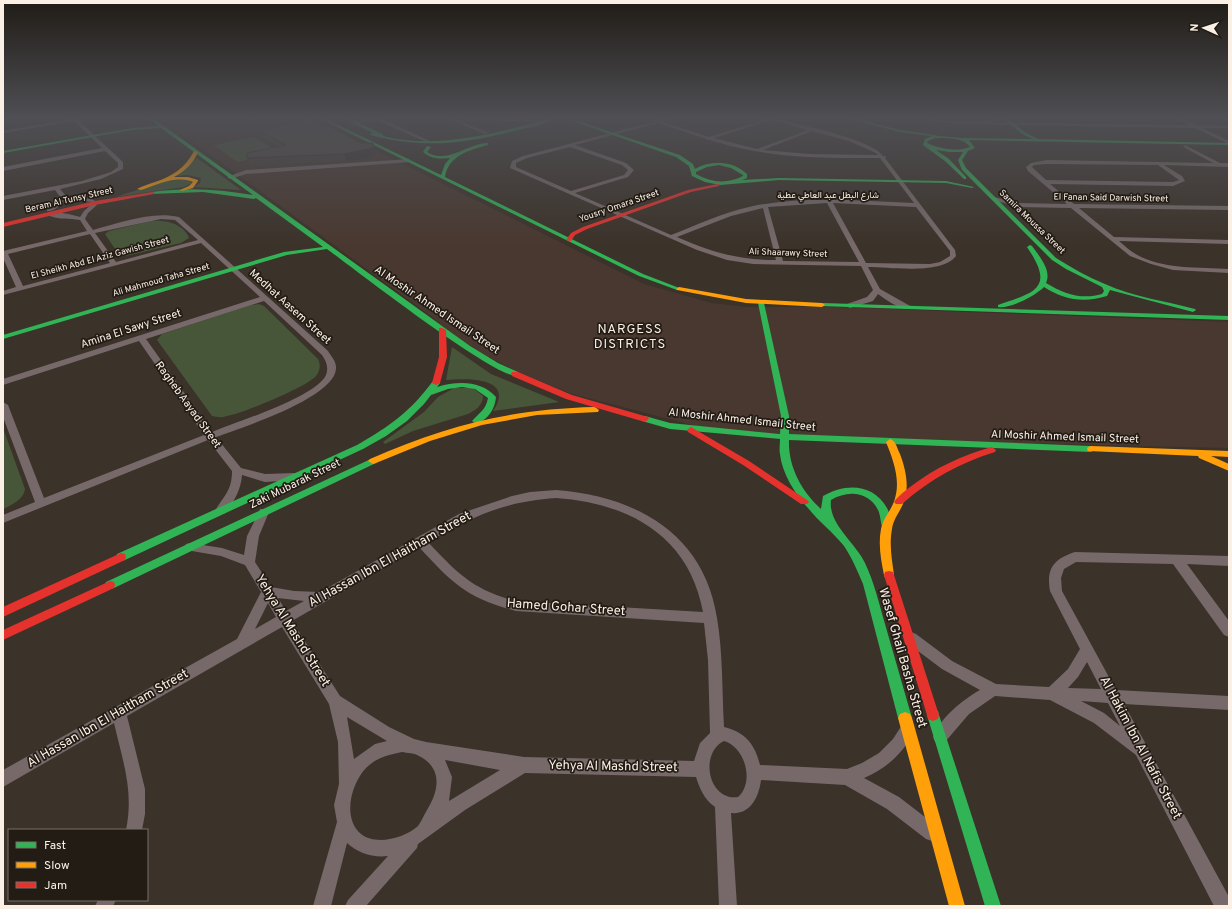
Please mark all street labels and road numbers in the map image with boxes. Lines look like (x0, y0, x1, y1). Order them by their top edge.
street label: Beram Al Tunsy Street (24, 185, 114, 215)
street label: Yousry Omara Street (578, 187, 660, 225)
street label: Samira Moussa Street (997, 188, 1067, 256)
street label: شارع البطل عبد العاطي عطية (777, 190, 879, 202)
street label: El Fanan Said Darwish Street (1053, 191, 1169, 205)
street label: El Sheikh Abd El Aziz Gawish Street (30, 234, 170, 282)
street label: Ali Shaarawy Street (748, 246, 828, 260)
street label: Ali Mahmoud Taha Street (111, 261, 211, 299)
street label: Al Moshir Ahmed Ismail Street (372, 263, 502, 357)
street label: Medhat Aasem Street (246, 266, 334, 348)
street label: Amina El Sawy Street (79, 306, 183, 352)
street label: Ragheb Aayad Street (152, 359, 224, 451)
street label: Al Moshir Ahmed Ismail Street (668, 405, 816, 435)
street label: Al Moshir Ahmed Ismail Street (991, 427, 1139, 447)
street label: Zaki Mubarak Street (247, 456, 343, 512)
street label: Al Hassan Ibn El Haitham Street (306, 508, 474, 611)
street label: Yehya Al Mashd Street (251, 572, 333, 690)
street label: Wasef Ghali Basha Street (874, 586, 930, 730)
street label: Hamed Gohar Street (506, 596, 626, 620)
street label: Al Hassan Ibn El Haitham Street (25, 666, 192, 772)
street label: Al Hakim Ibn Al Nafis Street (1096, 674, 1185, 822)
street label: Yehya Al Mashd Street (548, 758, 678, 776)

